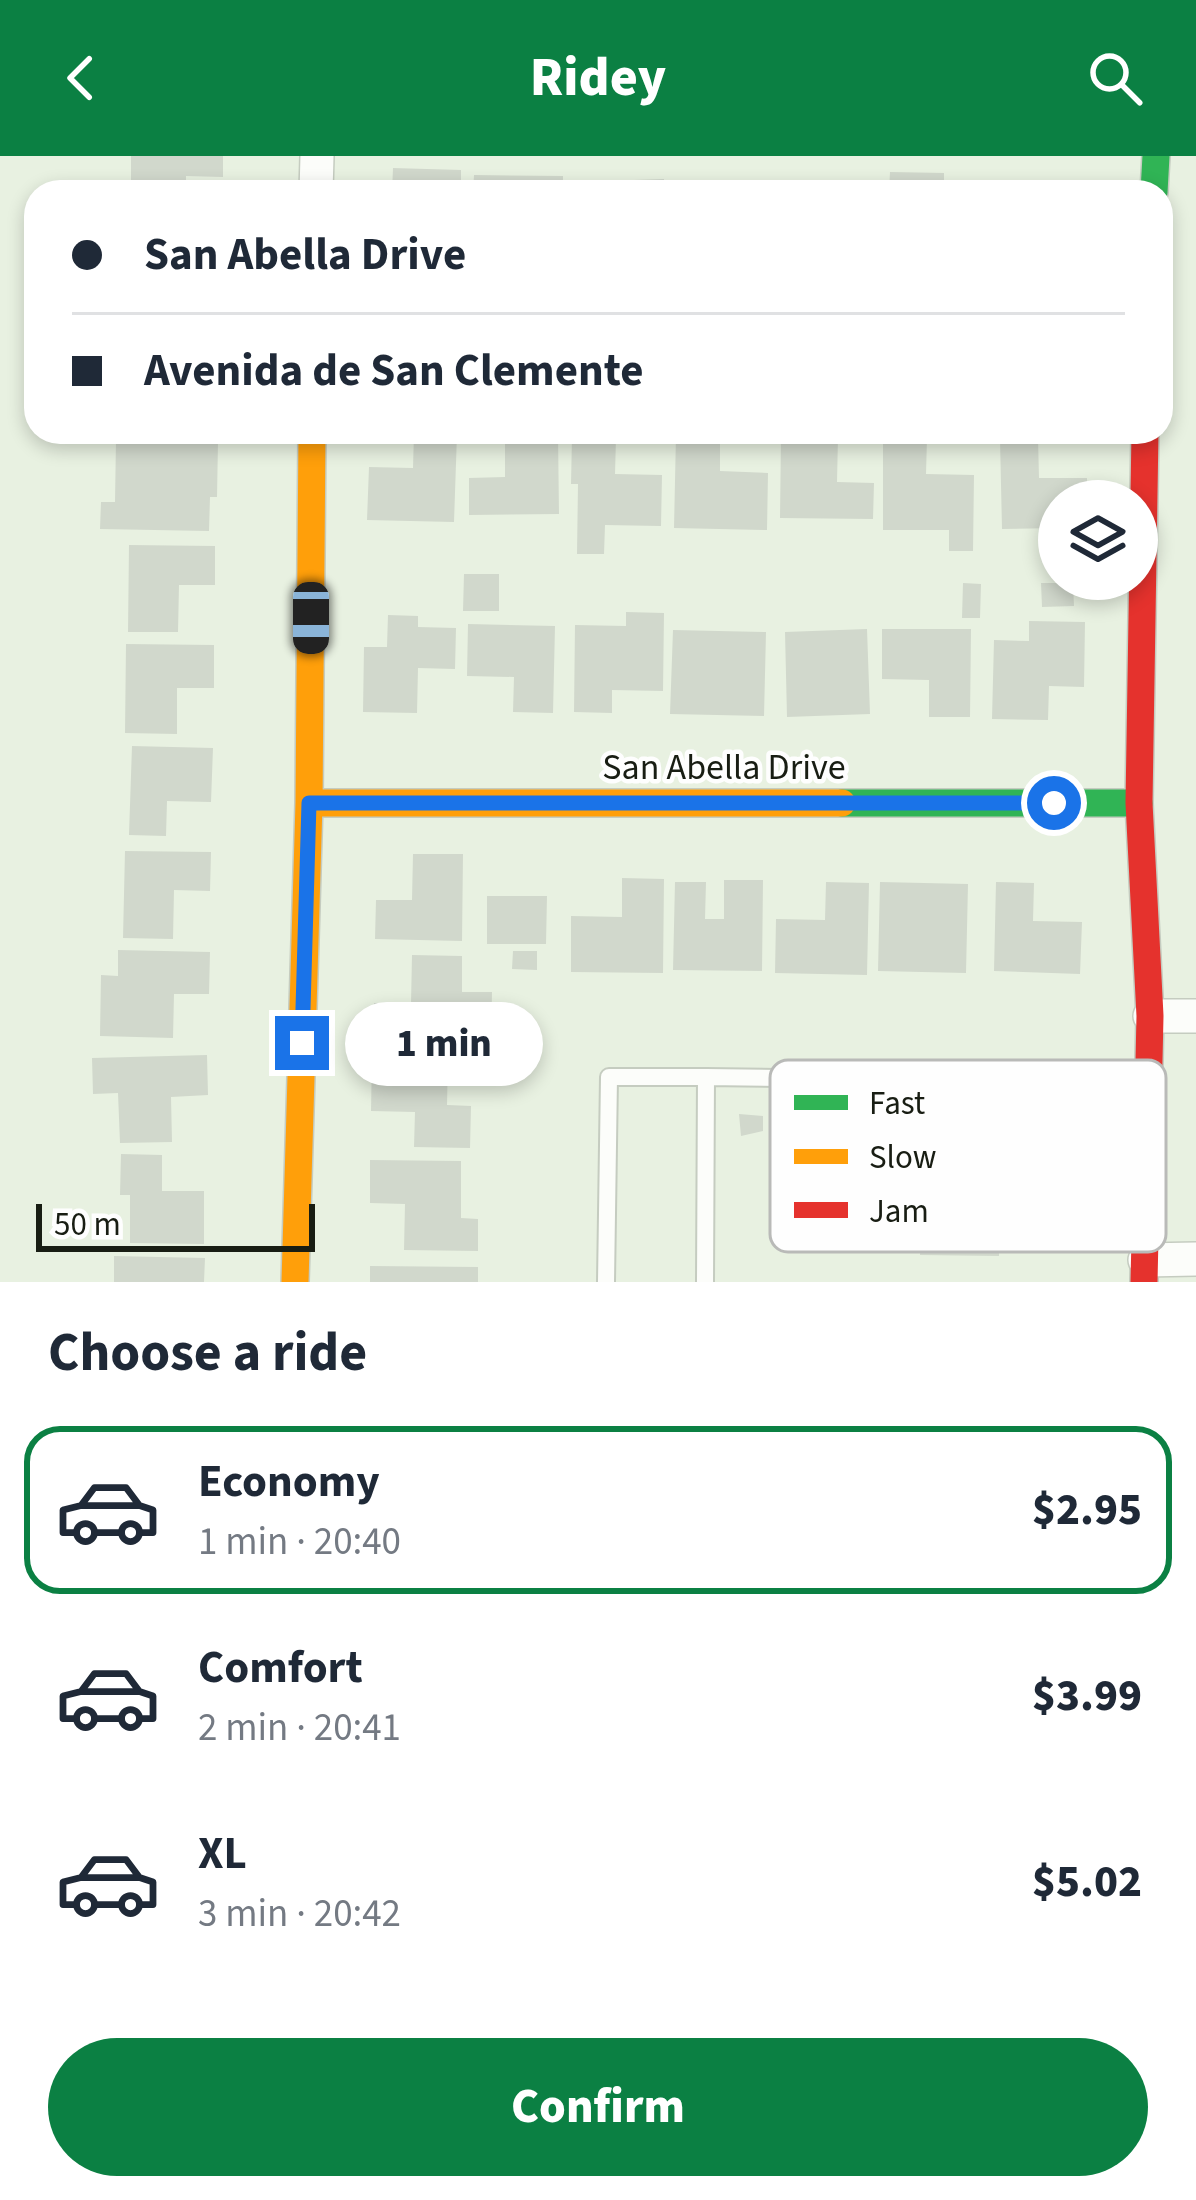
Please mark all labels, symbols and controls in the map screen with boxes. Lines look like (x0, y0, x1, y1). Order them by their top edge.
text: Ridey (530, 40, 666, 117)
icon: back (48, 45, 114, 111)
icon: search (1082, 45, 1148, 111)
text: San Abella Drive (144, 223, 466, 287)
text: Avenida de San Clemente (144, 339, 643, 403)
map controls (1038, 480, 1158, 600)
button: layers (1038, 480, 1158, 600)
car (293, 582, 329, 654)
street label: San Abella Drive (602, 742, 846, 793)
route start (1027, 776, 1081, 830)
callout: 1 min (344, 1001, 542, 1085)
route end (275, 1016, 329, 1070)
text: 1 min (396, 1016, 492, 1072)
legend (770, 1060, 1166, 1252)
text: Fast (869, 1080, 925, 1127)
text: Slow (869, 1134, 937, 1181)
text: Jam (869, 1188, 929, 1235)
scale bar (36, 1198, 315, 1251)
text: 50 m (54, 1201, 121, 1248)
text: Choose a ride (48, 1315, 367, 1392)
text: Economy (198, 1450, 380, 1514)
icon: car (54, 1456, 162, 1564)
text: $2.95 (1032, 1478, 1142, 1542)
text: 1 min · 20:40 (198, 1514, 401, 1570)
text: Comfort (198, 1636, 363, 1700)
icon: car (54, 1642, 162, 1750)
text: $3.99 (1032, 1664, 1142, 1728)
text: 2 min · 20:41 (198, 1700, 401, 1756)
text: XL (198, 1822, 247, 1886)
icon: car (54, 1828, 162, 1936)
text: $5.02 (1032, 1850, 1142, 1914)
text: 3 min · 20:42 (198, 1886, 401, 1942)
button: Confirm (48, 2038, 1148, 2176)

